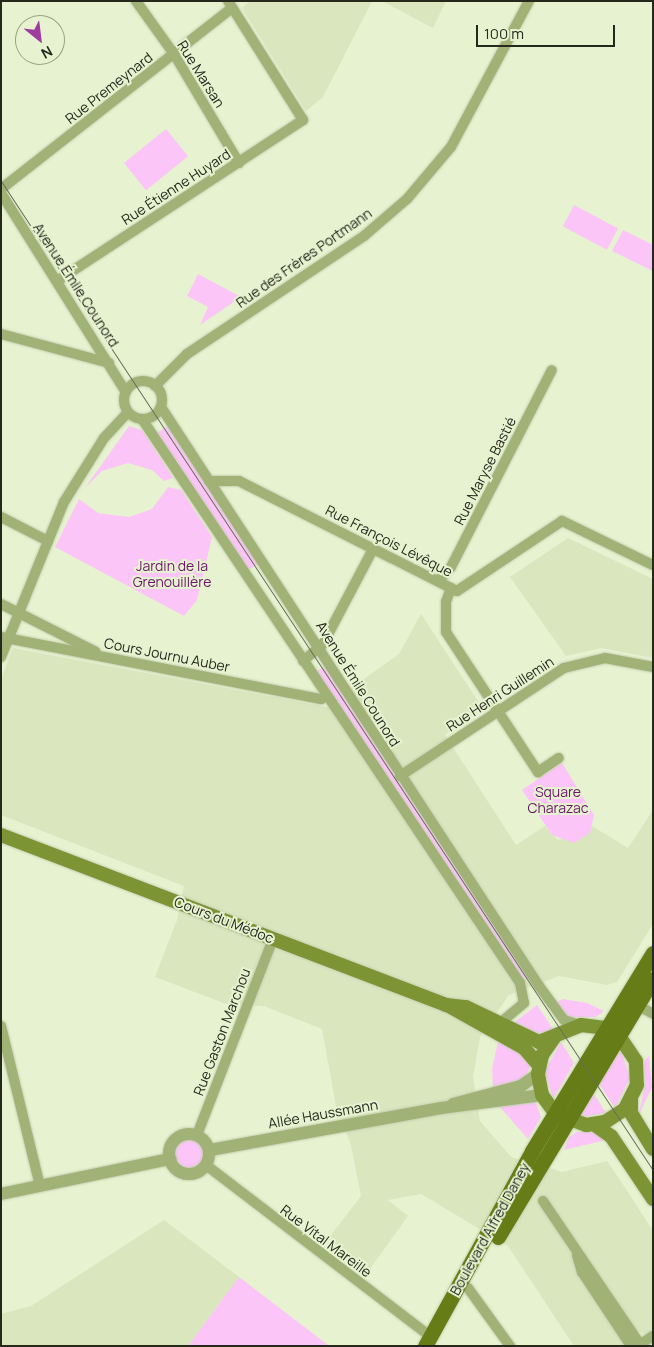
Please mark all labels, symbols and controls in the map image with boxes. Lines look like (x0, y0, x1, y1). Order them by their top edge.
north arrow (15, 15, 65, 65)
scale bar (479, 15, 618, 47)
text: 100 m (484, 23, 524, 44)
street label: Rue Marsan (174, 37, 228, 111)
text: N (38, 42, 56, 63)
street label: Rue Premeynard (62, 49, 156, 127)
street label: Rue Étienne Huyard (118, 146, 234, 228)
street label: Rue des Frères Portmann (233, 205, 375, 311)
street label: Avenue Émile Counord (30, 220, 122, 350)
street label: Rue Maryse Bastié (450, 414, 520, 528)
street label: Rue François Lévêque (323, 502, 455, 580)
park label: Jardin de la Grenouillère (133, 558, 211, 590)
street label: Avenue Émile Counord (313, 618, 403, 750)
street label: Cours Journu Auber (103, 635, 231, 675)
street label: Rue Henri Guillemin (443, 653, 557, 735)
park label: Square Charazac (527, 784, 589, 816)
street label: Cours du Médoc (172, 893, 276, 947)
street label: Rue Gaston Marchou (190, 966, 254, 1098)
street label: Allée Haussmann (267, 1096, 379, 1132)
street label: Boulevard Alfred Daney (447, 1160, 533, 1298)
street label: Rue Vital Mareille (277, 1201, 375, 1281)

